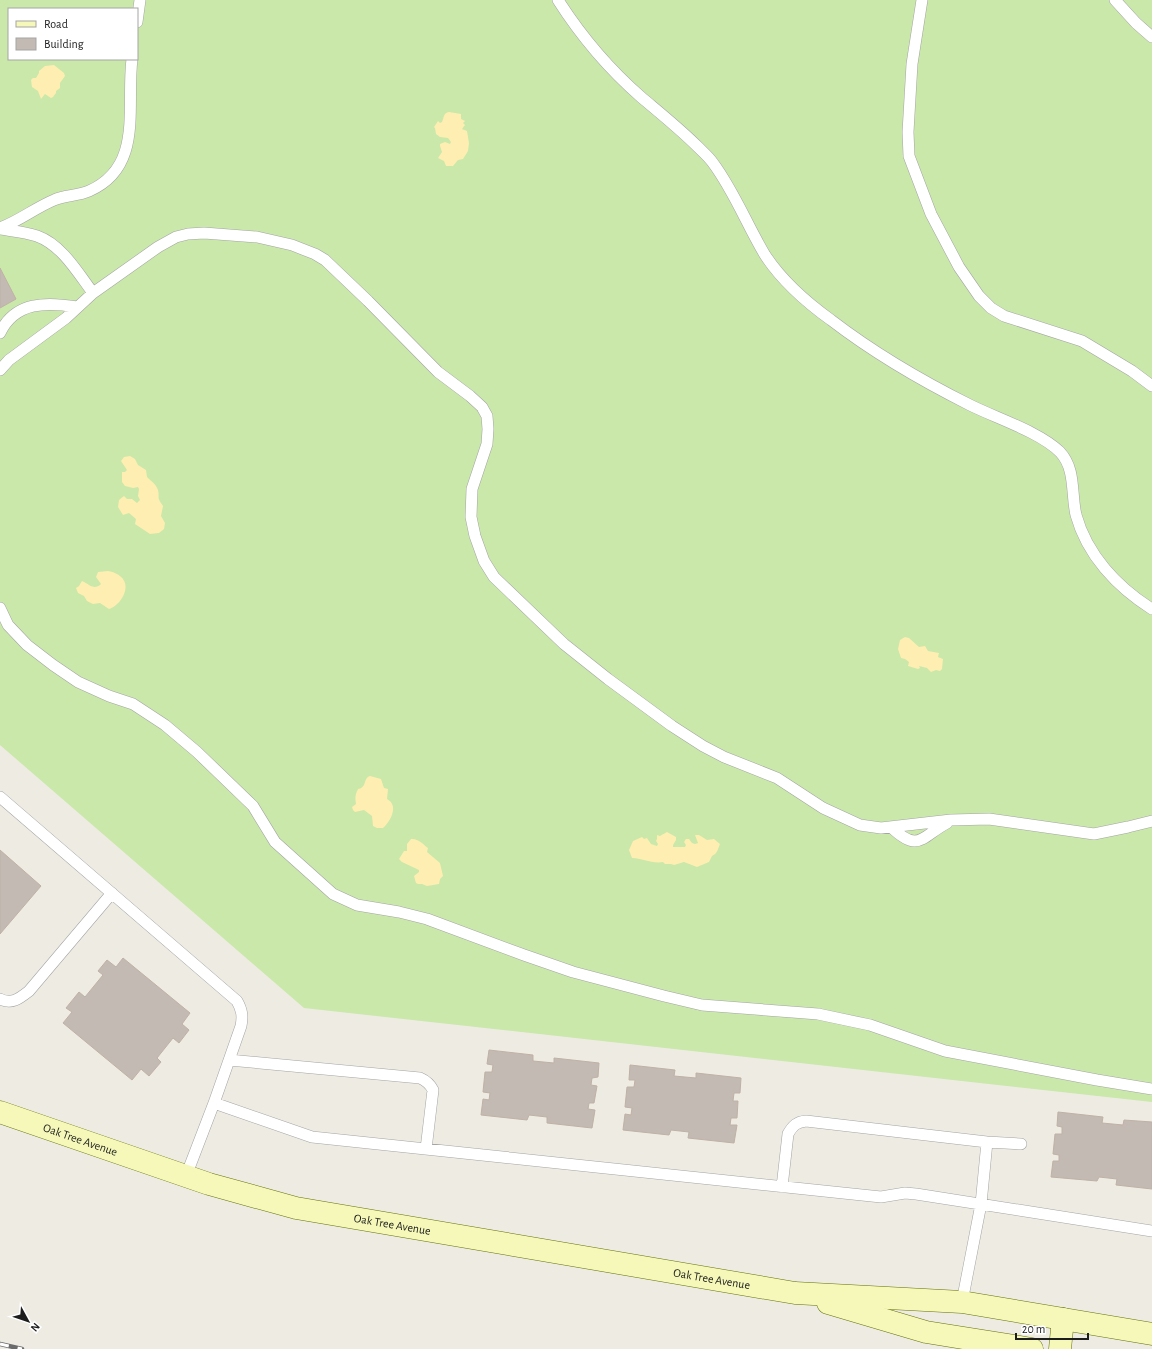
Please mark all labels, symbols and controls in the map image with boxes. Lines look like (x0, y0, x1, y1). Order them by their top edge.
legend (8, 8, 138, 60)
text: Road (44, 18, 68, 30)
text: Building (44, 38, 84, 50)
street label: Oak Tree Avenue (42, 1121, 119, 1158)
street label: Oak Tree Avenue (353, 1212, 432, 1237)
street label: Oak Tree Avenue (672, 1266, 751, 1291)
north arrow (8, 1301, 48, 1341)
scale bar (1016, 1315, 1088, 1341)
text: N (29, 1321, 42, 1334)
text: 20 m (1022, 1323, 1045, 1335)

